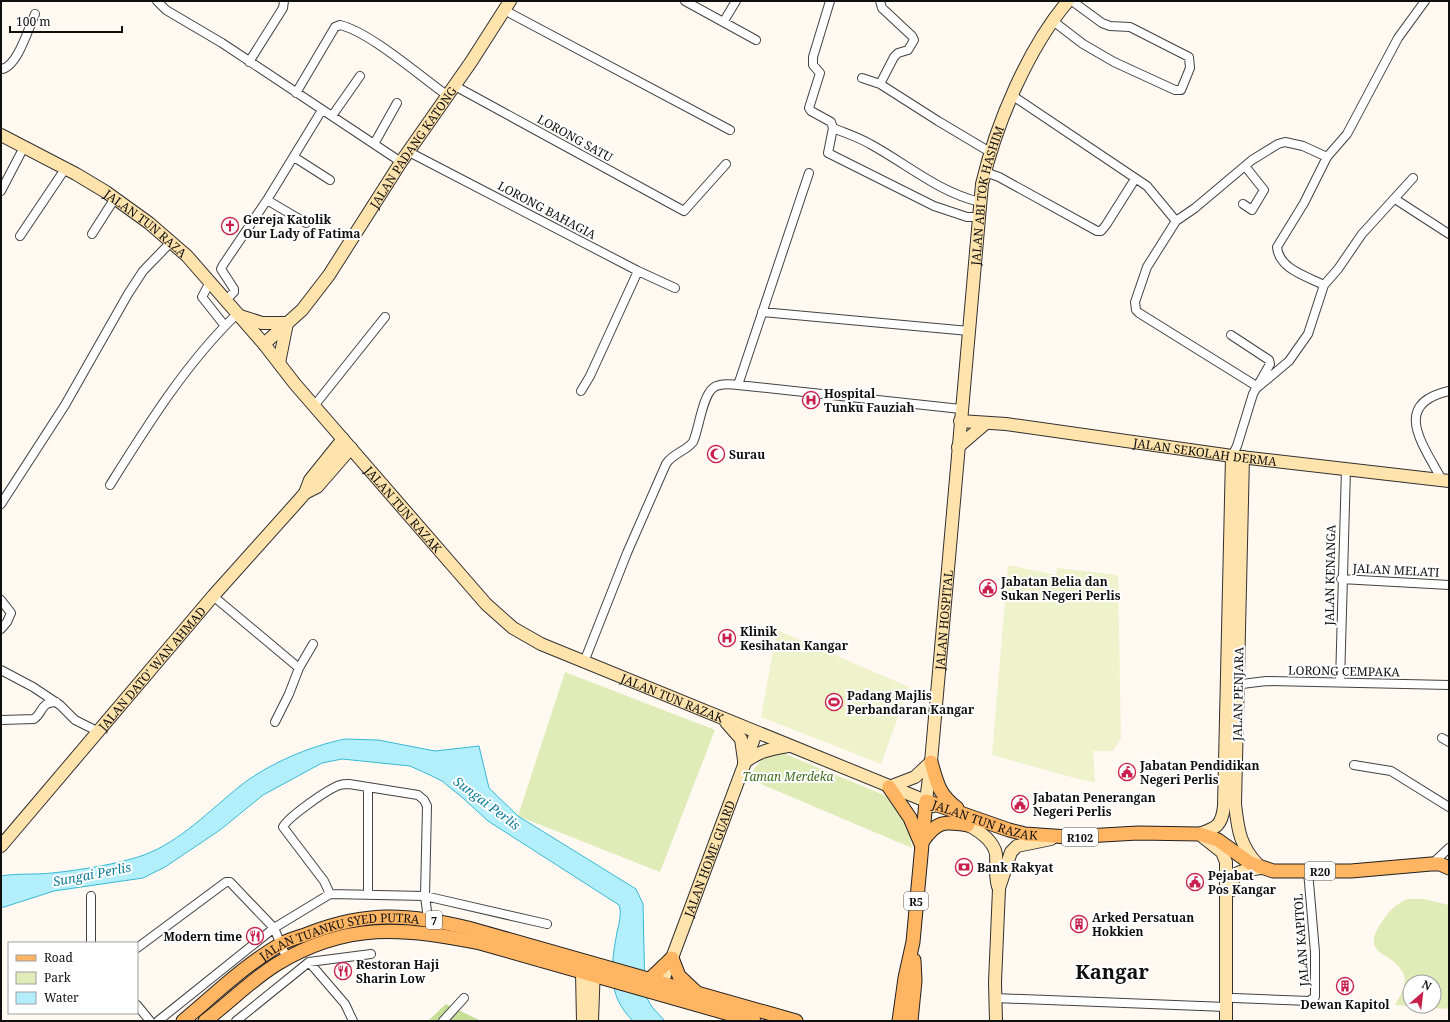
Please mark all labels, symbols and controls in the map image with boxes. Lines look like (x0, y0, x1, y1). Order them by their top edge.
scale bar (10, 8, 122, 34)
text: 100 m (16, 13, 51, 30)
street label: JALAN PADANG KATONG (365, 82, 460, 212)
street label: LORONG SATU (534, 110, 616, 166)
street label: JALAN ABI TOK HASHIM (966, 123, 1007, 267)
street label: LORONG BAHAGIA (495, 177, 600, 243)
street label: JALAN TUN RAZA (100, 184, 191, 261)
place label: Gereja Katolik Our Lady of Fatima (243, 211, 360, 242)
church icon: Gereja Katolik Our Lady of Fatima (220, 216, 240, 236)
place label: Hospital Tunku Fauziah (824, 385, 915, 416)
hospital icon: Hospital Tunku Fauziah (801, 390, 821, 410)
street label: JALAN SEKOLAH DERMA (1131, 433, 1278, 470)
mosque icon: Surau (706, 444, 726, 464)
place label: Surau (729, 446, 765, 463)
street label: JALAN TUN RAZAK (361, 461, 446, 556)
street label: JALAN KENANGA (1321, 524, 1339, 626)
street label: JALAN MELATI (1351, 559, 1440, 581)
street label: JALAN HOSPITAL (931, 569, 956, 672)
place label: Jabatan Belia dan Sukan Negeri Perlis (1000, 573, 1121, 604)
public building icon: Jabatan Belia dan Sukan Negeri Perlis (978, 578, 998, 598)
street label: JALAN DATO' WAN AHMAD (93, 602, 209, 735)
place label: Klinik Kesihatan Kangar (740, 623, 849, 654)
hospital icon: Klinik Kesihatan Kangar (717, 628, 737, 648)
street label: JALAN PENJARA (1229, 646, 1247, 742)
street label: LORONG CEMPAKA (1288, 662, 1401, 680)
street label: JALAN TUN RAZAK (618, 669, 727, 726)
place label: Padang Majlis Perbandaran Kangar (847, 687, 975, 718)
sports icon: Padang Majlis Perbandaran Kangar (824, 692, 844, 712)
place label: Jabatan Pendidikan Negeri Perlis (1139, 757, 1260, 788)
public building icon: Jabatan Pendidikan Negeri Perlis (1117, 762, 1137, 782)
park label: Taman Merdeka (742, 768, 834, 785)
water label: Sungai Perlis (450, 772, 524, 834)
place label: Jabatan Penerangan Negeri Perlis (1032, 789, 1156, 820)
public building icon: Jabatan Penerangan Negeri Perlis (1010, 794, 1030, 814)
street label: JALAN TUN RAZAK (929, 795, 1039, 843)
street label: JALAN HOME GUARD (679, 797, 739, 920)
road number: R102 (1062, 828, 1098, 846)
bank icon: Bank Rakyat (954, 857, 974, 877)
water label: Sungai Perlis (51, 858, 133, 890)
place label: Bank Rakyat (977, 859, 1054, 876)
road number: R20 (1305, 862, 1335, 880)
place label: Pejabat Pos Kangar (1208, 867, 1277, 898)
public building icon: Pejabat Pos Kangar (1185, 872, 1205, 892)
road number: R5 (904, 892, 928, 910)
street label: JALAN KAPITOL (1289, 893, 1313, 988)
street label: JALAN TUANKU SYED PUTRA (255, 908, 421, 965)
place label: Arked Persatuan Hokkien (1092, 909, 1194, 940)
road number: 7 (426, 911, 442, 929)
building icon: Arked Persatuan Hokkien (1069, 914, 1089, 934)
restaurant icon: Modern time (245, 926, 265, 946)
place label: Modern time (163, 928, 242, 945)
legend (8, 942, 138, 1014)
text: Road (44, 949, 74, 966)
place label: Restoran Haji Sharin Low (356, 956, 440, 987)
district label: Kangar (1075, 958, 1149, 985)
restaurant icon: Restoran Haji Sharin Low (333, 961, 353, 981)
text: Park (44, 969, 72, 986)
north arrow (1402, 974, 1442, 1014)
building icon: Dewan Kapitol (1335, 976, 1355, 996)
text: N (1420, 976, 1435, 994)
text: Water (44, 989, 79, 1006)
place label: Dewan Kapitol (1300, 996, 1390, 1013)

